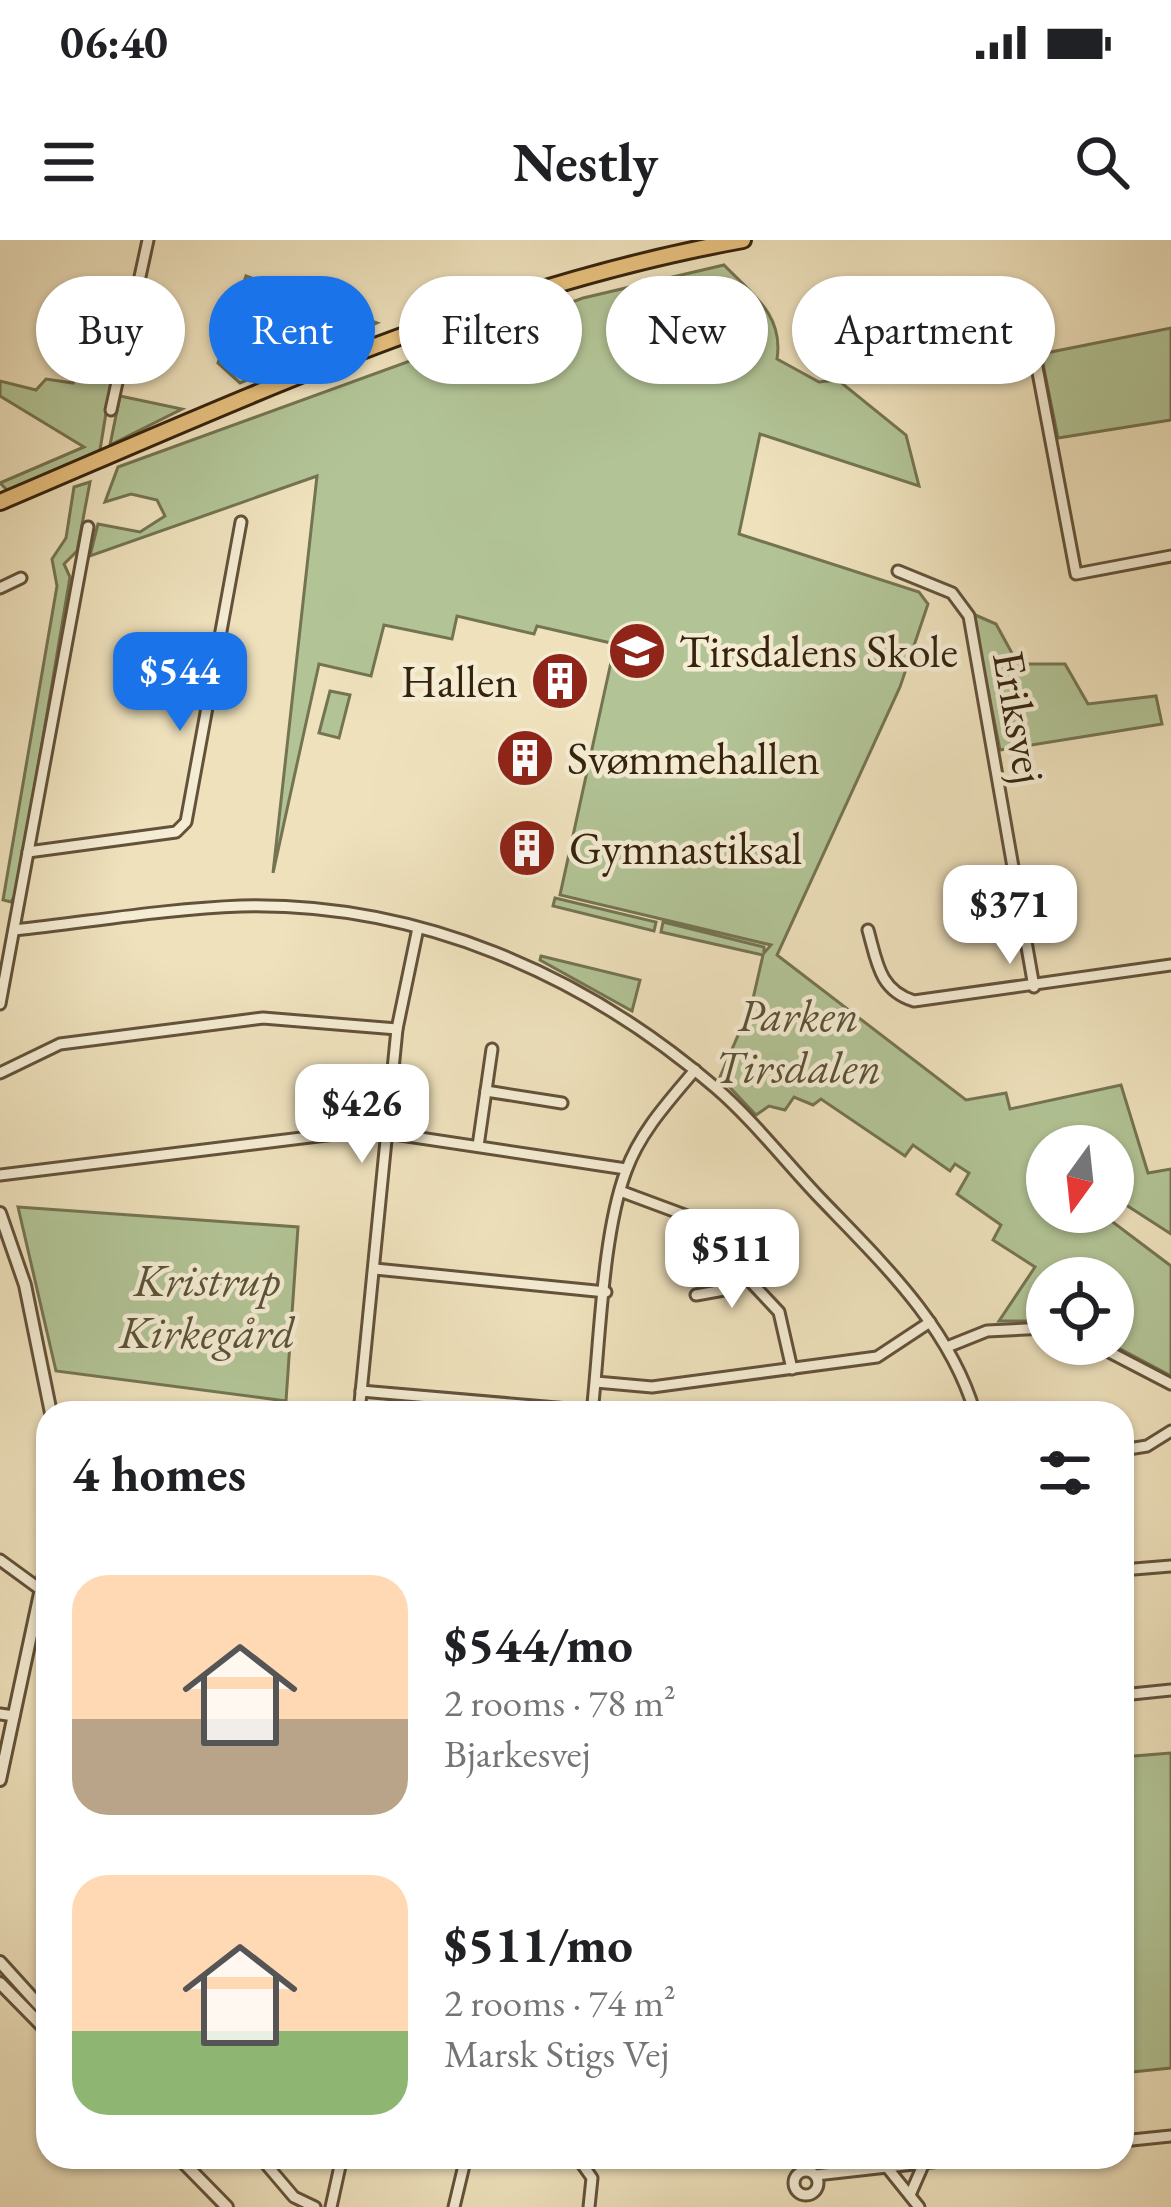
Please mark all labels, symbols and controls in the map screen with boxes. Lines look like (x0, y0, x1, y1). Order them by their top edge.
text: 06:40 (60, 13, 168, 71)
text: Nestly (513, 127, 658, 197)
icon: menu (36, 129, 102, 195)
icon: search (1069, 129, 1135, 195)
chip: Buy (36, 276, 185, 384)
chip: Rent (209, 276, 375, 384)
chip: Filters (399, 276, 582, 384)
chip: New (606, 276, 768, 384)
chip: Apartment (792, 276, 1055, 384)
school or university icon: Tirsdalens Skole (606, 620, 668, 682)
place label: Tirsdalens Skole (679, 622, 958, 680)
pin: $544 (109, 632, 251, 734)
text: $544 (140, 645, 220, 696)
street label: Eriksvej (980, 646, 1060, 788)
building icon: Hallen (529, 650, 591, 712)
place label: Hallen (401, 652, 518, 710)
building icon: Svømmehallen (494, 727, 556, 789)
place label: Svømmehallen (567, 729, 820, 787)
building icon: Gymnastiksal (496, 817, 558, 879)
place label: Gymnastiksal (569, 819, 802, 877)
pin: $371 (939, 865, 1081, 967)
text: $371 (970, 878, 1050, 929)
park label: Parken Tirsdalen (715, 986, 881, 1096)
pin: $426 (291, 1064, 433, 1166)
text: $426 (322, 1077, 402, 1128)
north arrow (1026, 1125, 1134, 1233)
map controls (1026, 1125, 1134, 1365)
pin: $511 (661, 1209, 803, 1311)
text: $511 (692, 1222, 772, 1273)
park label: Kristrup Kirkegård (118, 1251, 296, 1361)
button: locate (1026, 1257, 1134, 1365)
text: 4 homes (72, 1440, 246, 1506)
icon: filters (1032, 1440, 1098, 1506)
text: $544/mo (444, 1611, 633, 1677)
icon: home (168, 1623, 312, 1767)
text: 2 rooms · 78 m² (444, 1677, 676, 1728)
text: Bjarkesvej (444, 1728, 591, 1779)
text: $511/mo (444, 1911, 633, 1977)
icon: home (168, 1923, 312, 2067)
text: 2 rooms · 74 m² (444, 1977, 676, 2028)
text: Marsk Stigs Vej (444, 2028, 669, 2079)

